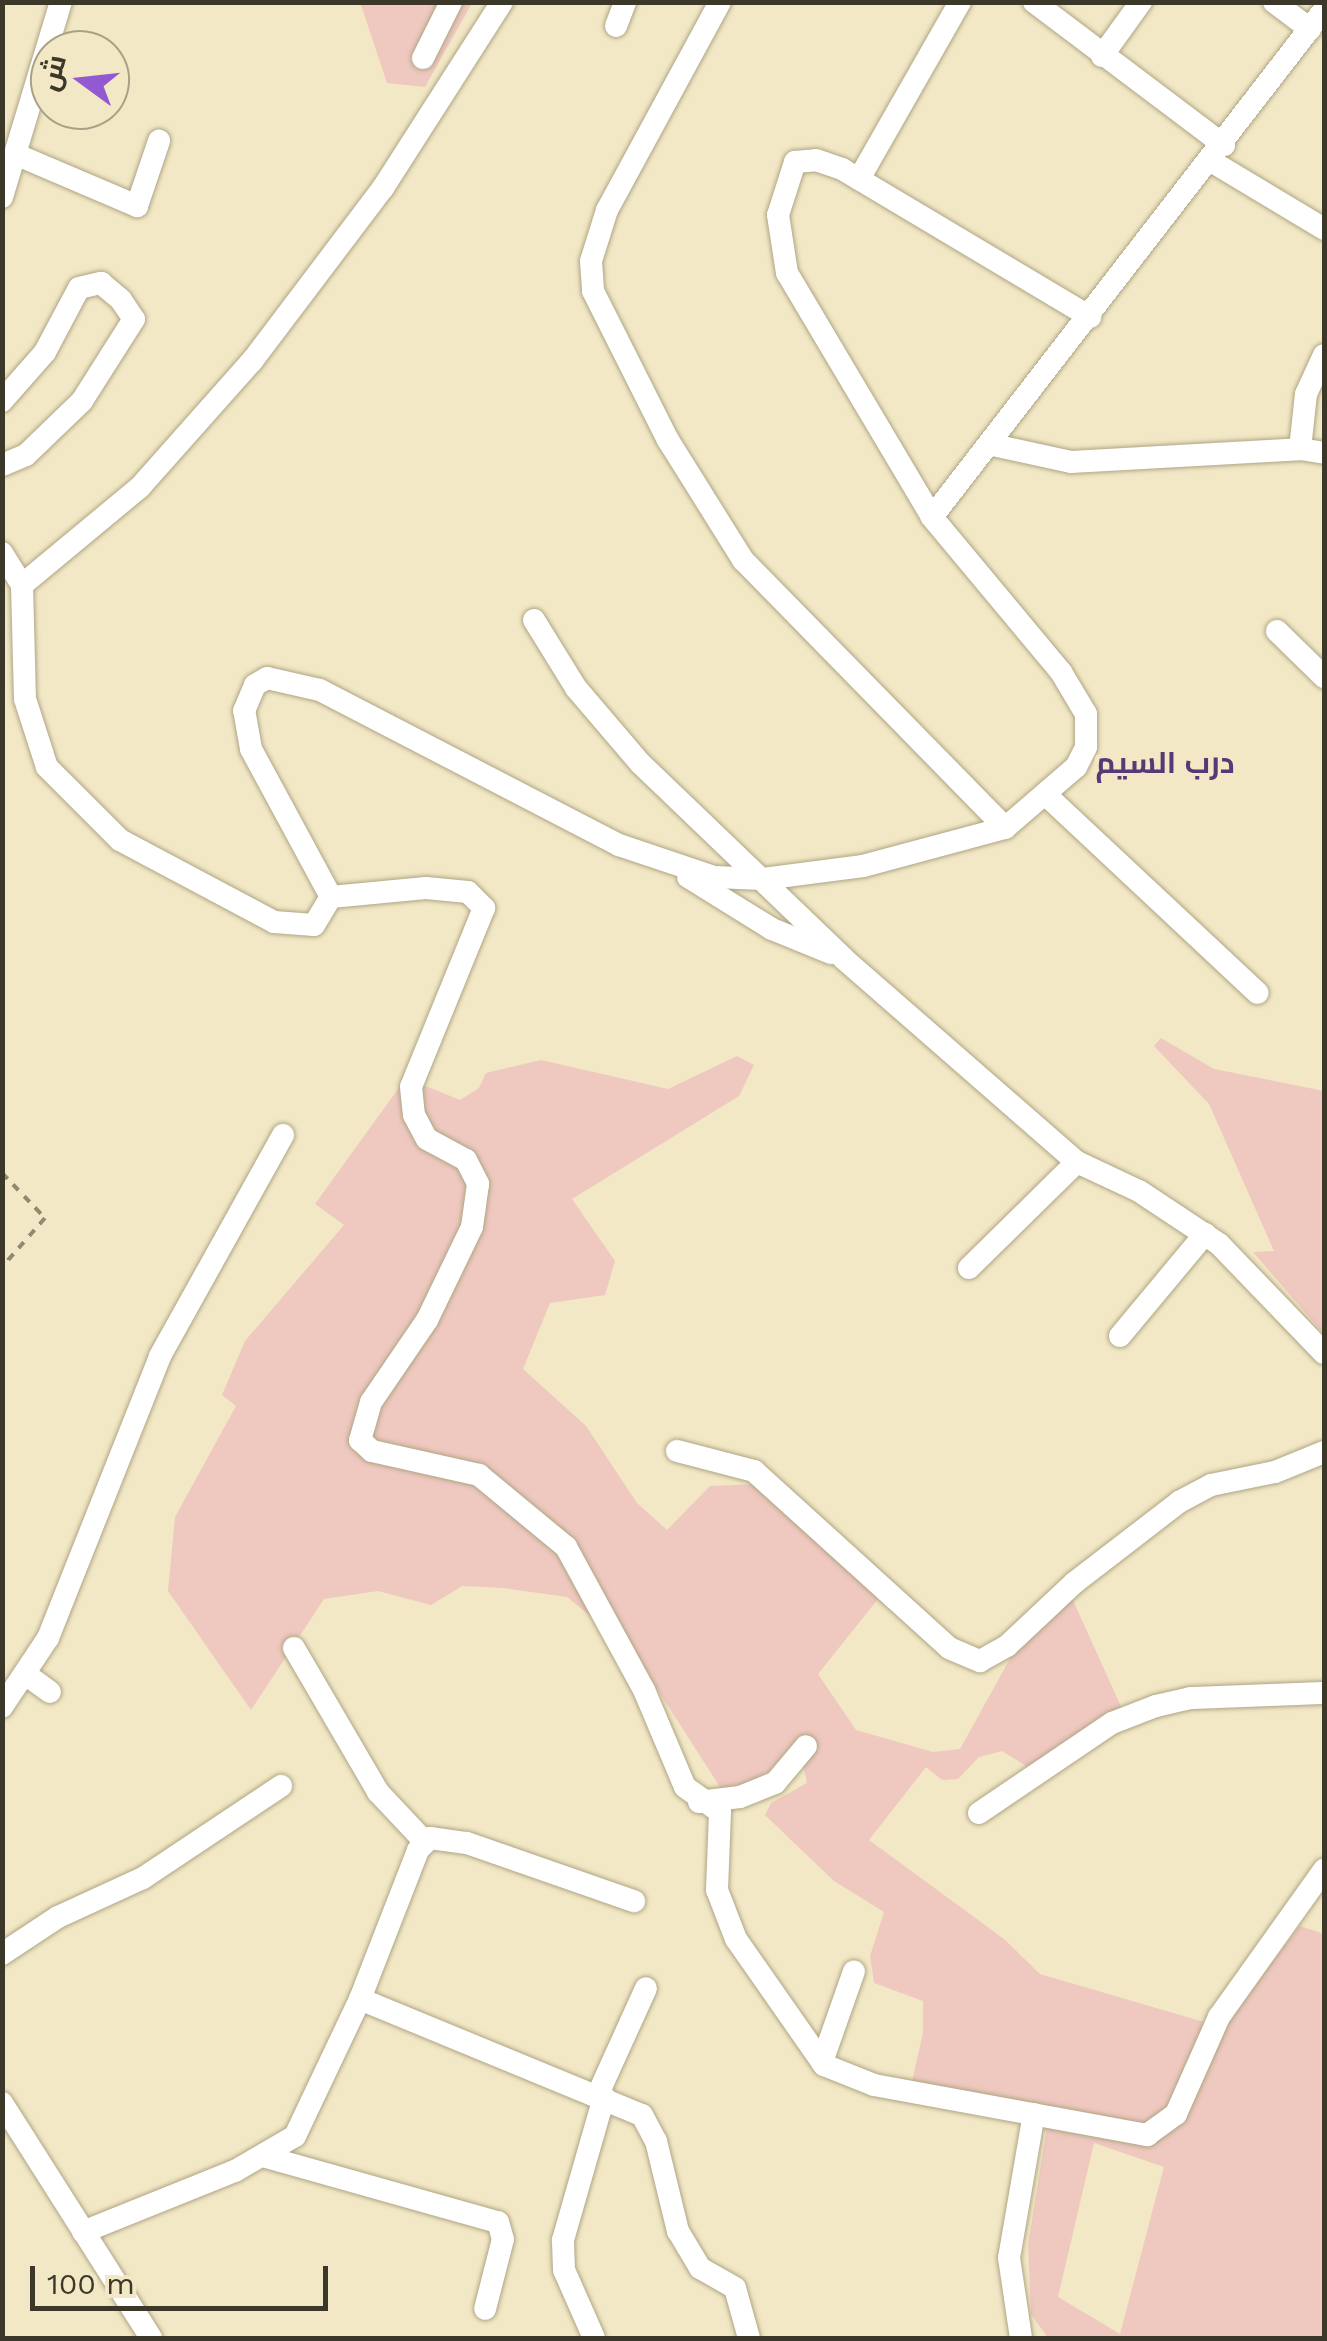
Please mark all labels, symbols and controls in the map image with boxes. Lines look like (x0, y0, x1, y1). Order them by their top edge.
north arrow (30, 30, 130, 130)
text: ش (32, 51, 73, 94)
district label: درب السيم (1095, 745, 1235, 781)
scale bar (35, 2246, 332, 2308)
text: 100 m (47, 2266, 135, 2301)

